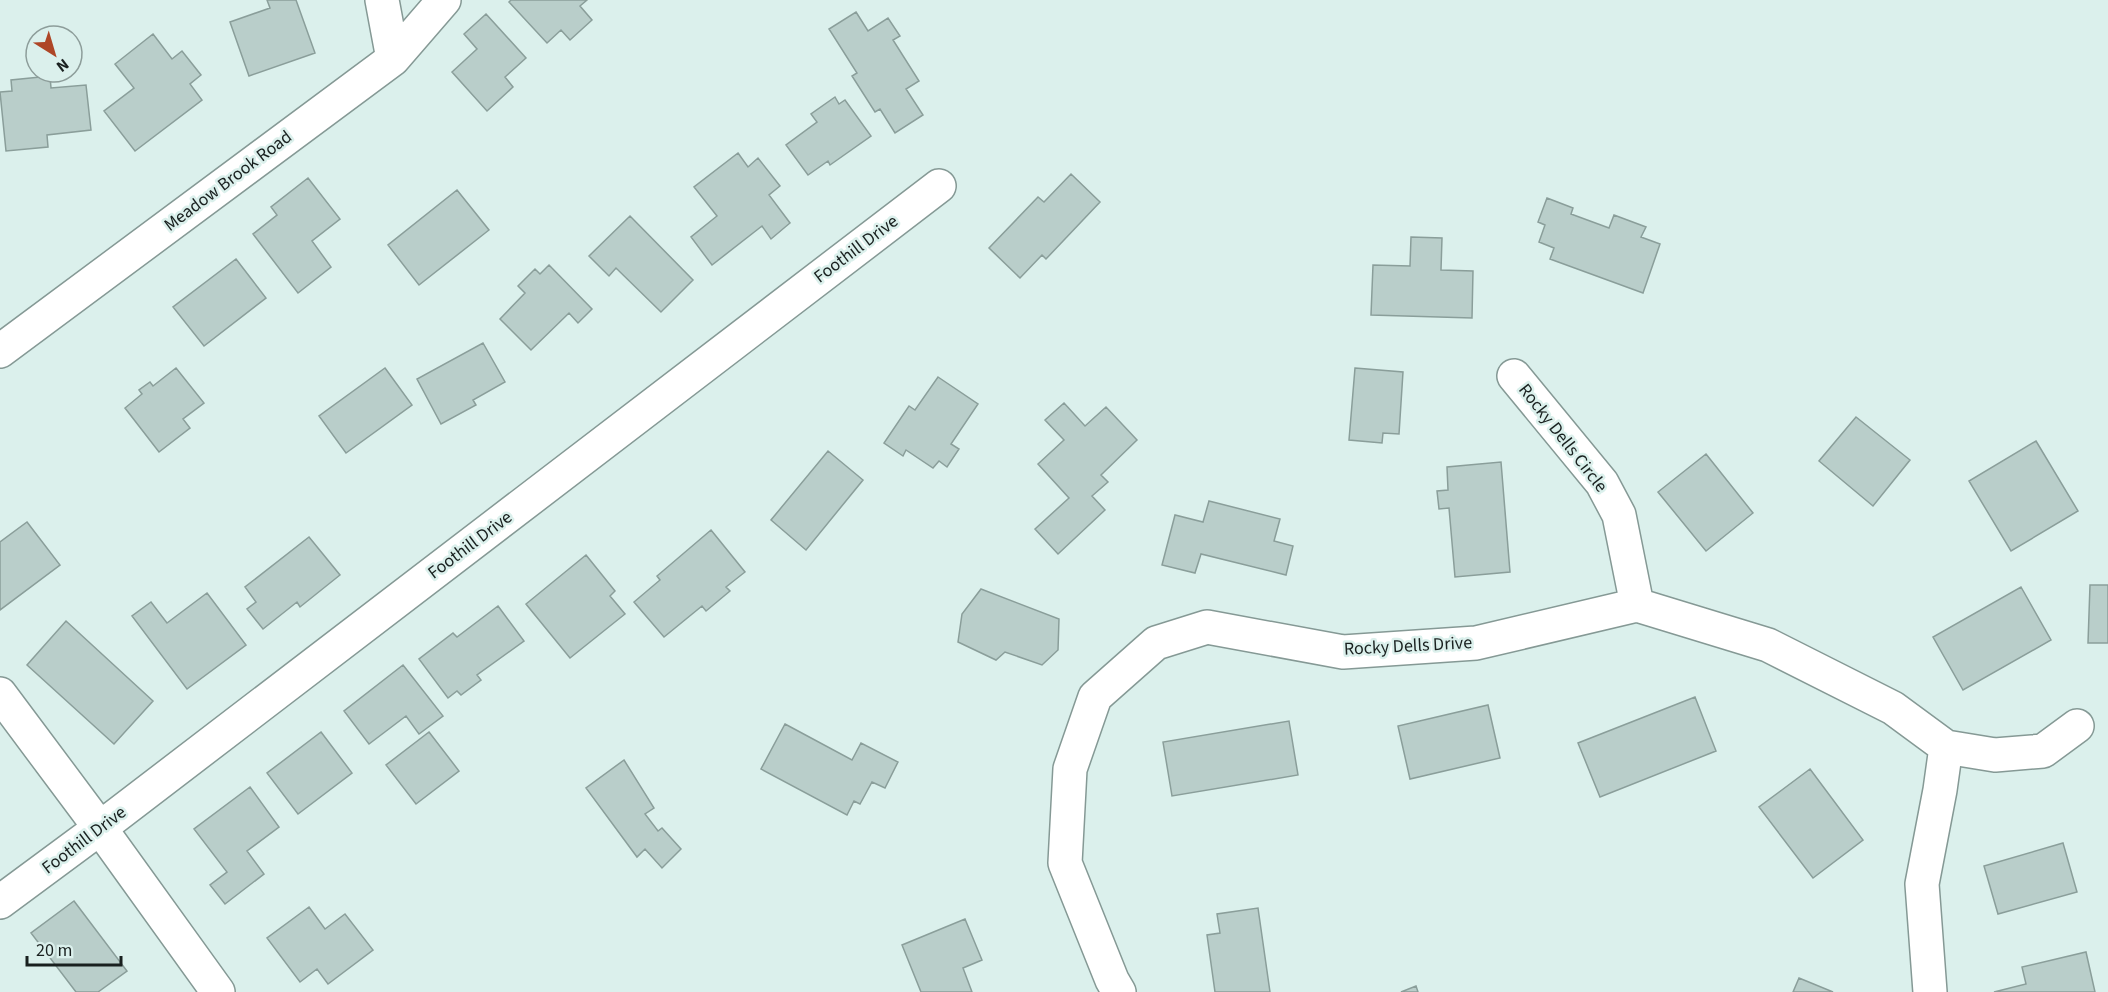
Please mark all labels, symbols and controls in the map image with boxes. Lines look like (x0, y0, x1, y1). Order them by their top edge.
north arrow (24, 24, 84, 84)
text: N (52, 53, 73, 77)
street label: Meadow Brook Road (159, 125, 297, 237)
street label: Foothill Drive (809, 209, 903, 289)
street label: Rocky Dells Circle (1513, 378, 1613, 498)
street label: Foothill Drive (423, 505, 517, 585)
street label: Rocky Dells Drive (1343, 630, 1473, 662)
street label: Foothill Drive (37, 800, 131, 880)
scale bar (27, 929, 122, 967)
text: 20 m (36, 938, 72, 963)

